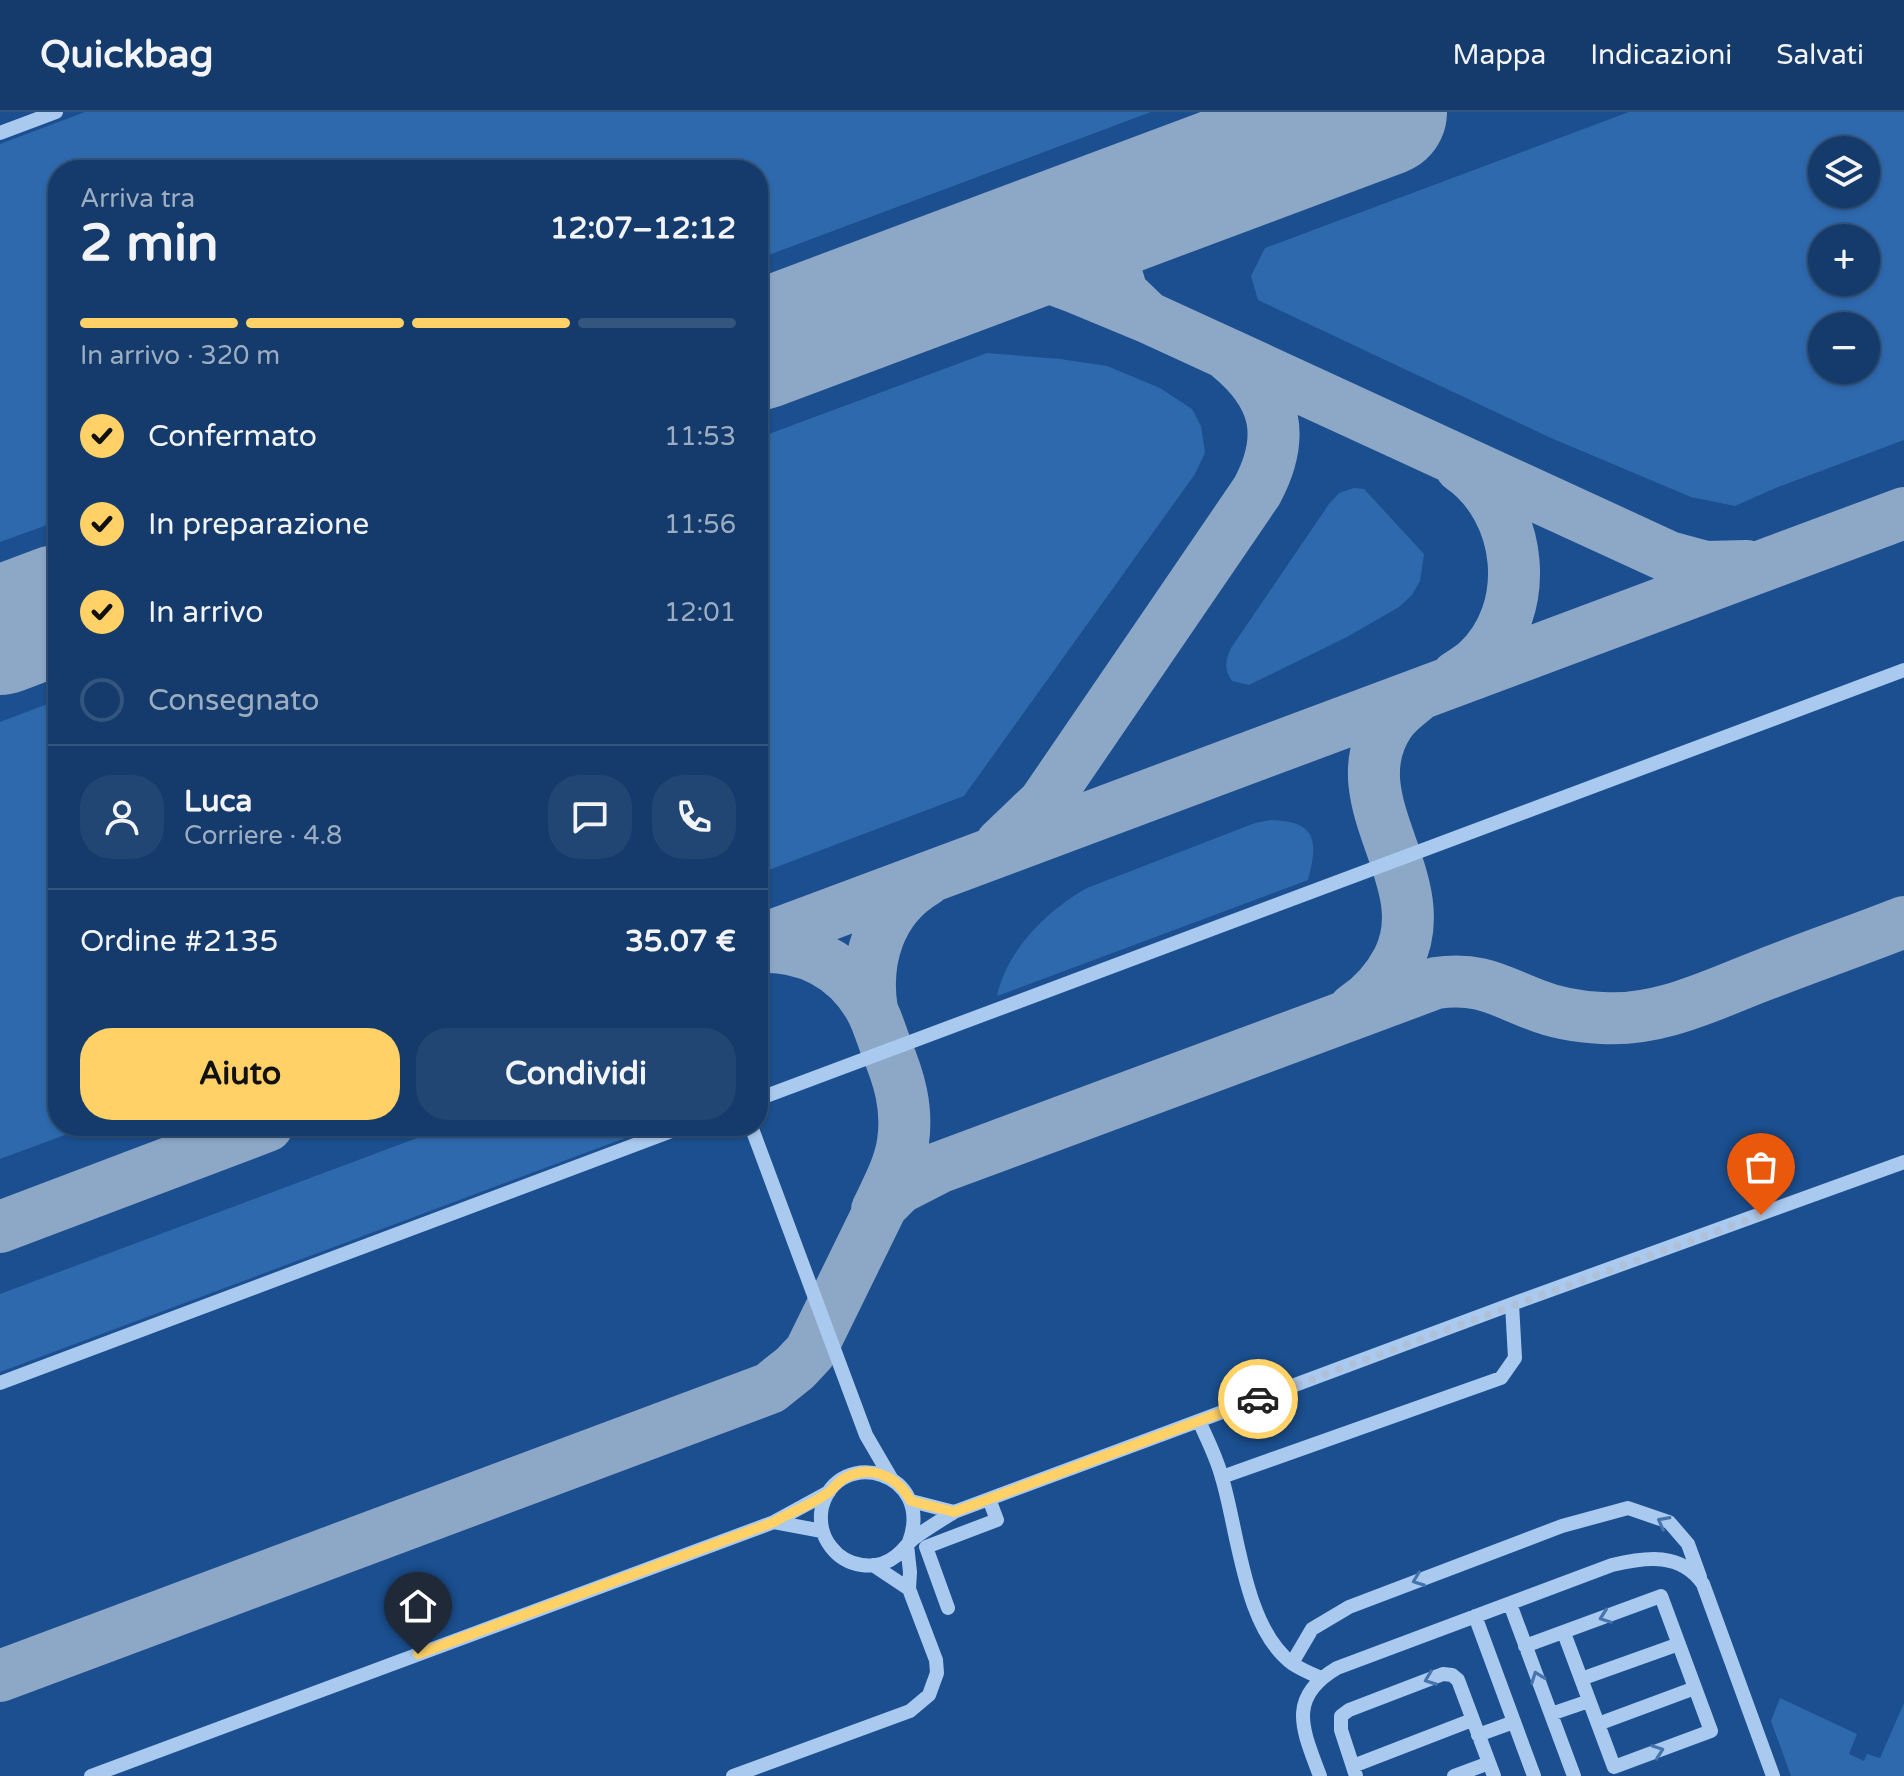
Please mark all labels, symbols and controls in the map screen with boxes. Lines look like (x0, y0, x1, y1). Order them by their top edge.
text: Quickbag (40, 32, 213, 78)
text: Mappa (1452, 38, 1546, 72)
text: Indicazioni (1590, 38, 1732, 72)
text: Salvati (1776, 38, 1864, 72)
map controls (1808, 136, 1880, 384)
button: layers (1808, 136, 1880, 208)
text: Arriva tra (80, 183, 195, 214)
text: 12:07–12:12 (550, 210, 736, 247)
text: 2 min (80, 212, 219, 275)
button: + (1808, 224, 1880, 296)
button: − (1808, 312, 1880, 384)
text: In arrivo · 320 m (80, 340, 280, 371)
icon: check (80, 414, 124, 458)
text: Confermato (148, 418, 317, 455)
text: 11:53 (664, 421, 736, 452)
icon: check (80, 502, 124, 546)
text: In preparazione (148, 506, 369, 543)
text: 11:56 (664, 509, 736, 540)
icon: check (80, 590, 124, 634)
text: In arrivo (148, 594, 264, 631)
text: 12:01 (664, 597, 736, 628)
text: Consegnato (148, 682, 319, 719)
button: person (80, 775, 164, 859)
button: chat (548, 775, 632, 859)
button: phone (652, 775, 736, 859)
text: Luca (184, 783, 252, 820)
text: Corriere · 4.8 (184, 820, 342, 851)
text: Ordine #2135 (80, 923, 278, 960)
text: 35.07 € (625, 923, 736, 960)
button: Aiuto (80, 1028, 400, 1120)
button: Condividi (416, 1028, 736, 1120)
pin (1727, 1133, 1795, 1215)
icon: bag (1739, 1145, 1783, 1189)
courier (1218, 1359, 1298, 1439)
icon: car (1236, 1377, 1280, 1421)
one-way arrow (1657, 1516, 1671, 1532)
one-way arrow (1412, 1570, 1426, 1587)
pin (384, 1572, 452, 1654)
icon: home (396, 1584, 440, 1628)
one-way arrow (1599, 1607, 1613, 1624)
one-way arrow (1423, 1669, 1437, 1686)
one-way arrow (1530, 1671, 1547, 1685)
one-way arrow (1650, 1744, 1664, 1761)

